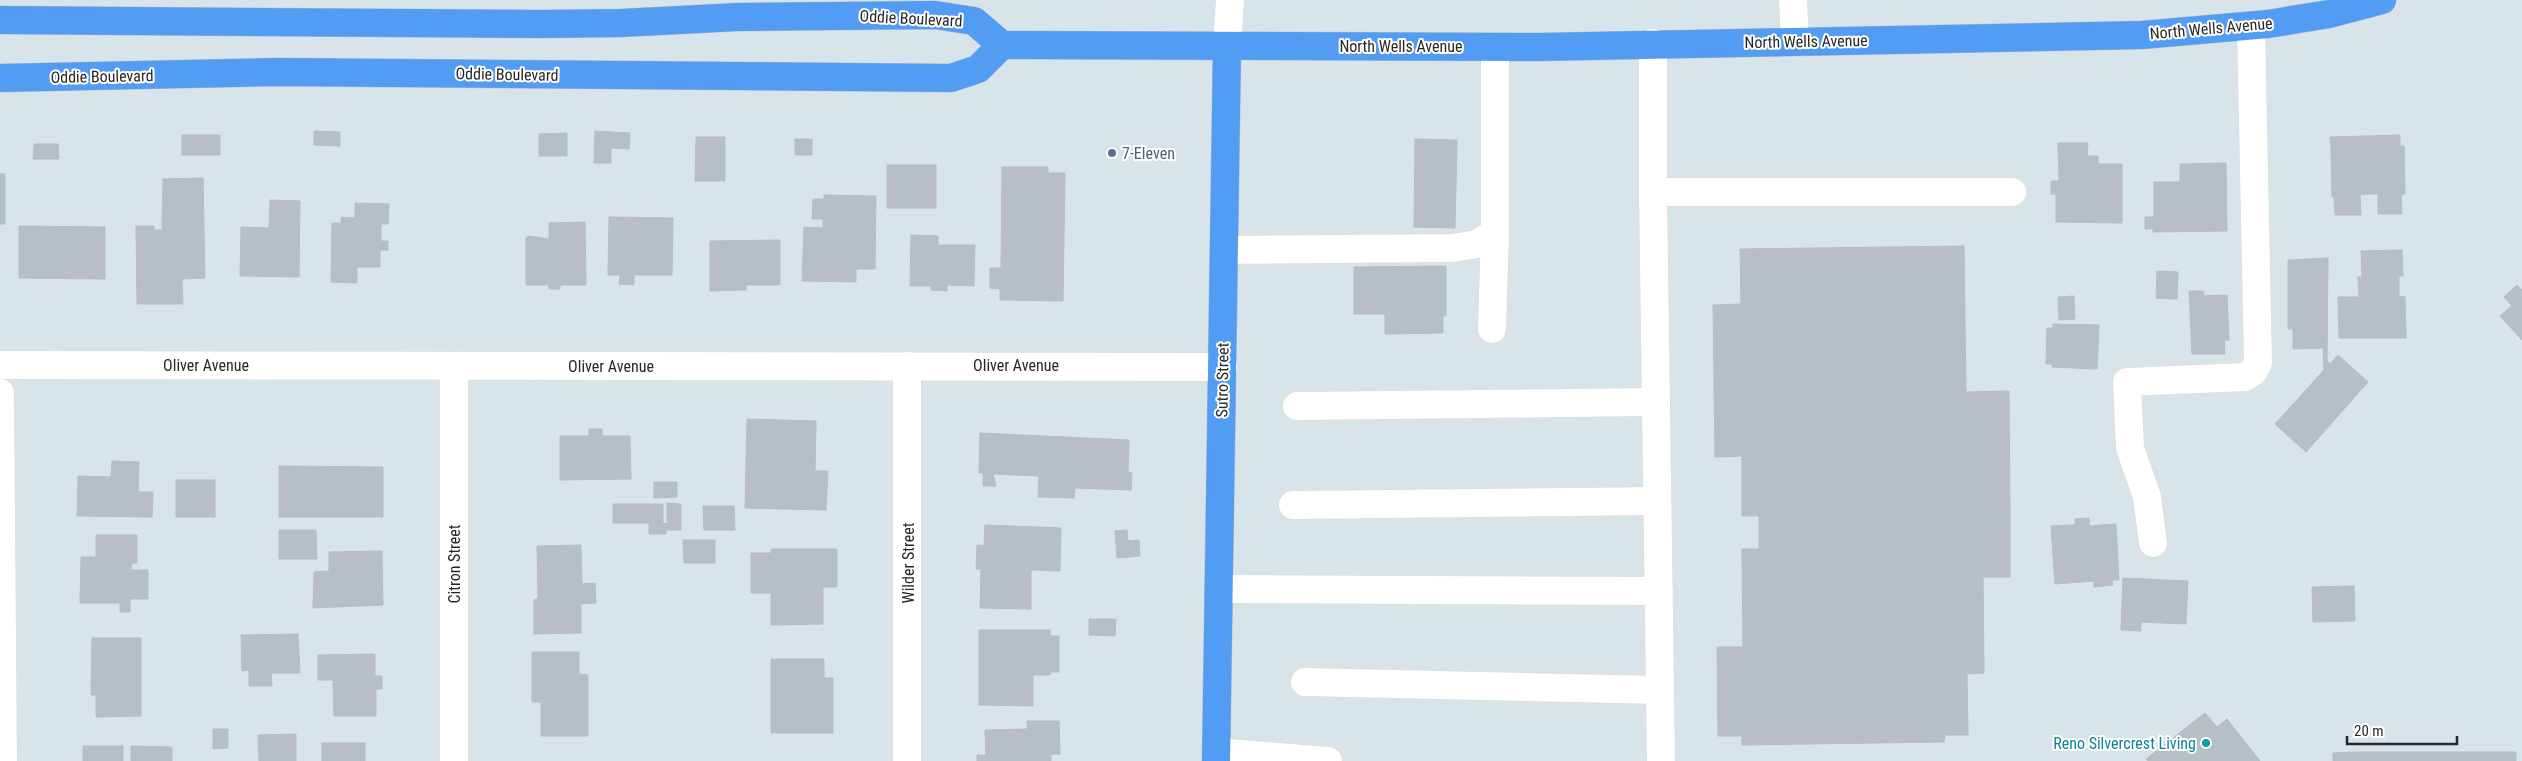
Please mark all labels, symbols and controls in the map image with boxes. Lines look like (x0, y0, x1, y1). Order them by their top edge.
street label: Oddie Boulevard (859, 6, 963, 31)
street label: North Wells Avenue (2149, 14, 2273, 43)
street label: North Wells Avenue (1744, 31, 1868, 52)
street label: North Wells Avenue (1339, 37, 1463, 56)
street label: Oddie Boulevard (455, 64, 559, 85)
street label: Oddie Boulevard (50, 66, 154, 87)
place label: 7-Eleven (1122, 144, 1175, 163)
marker: 7-Eleven (1106, 147, 1118, 159)
street label: Sutro Street (1212, 342, 1233, 418)
street label: Oliver Avenue (163, 356, 249, 375)
street label: Oliver Avenue (973, 356, 1059, 375)
street label: Oliver Avenue (568, 357, 654, 376)
street label: Wilder Street (899, 522, 918, 604)
street label: Citron Street (445, 524, 464, 604)
scale bar (2347, 714, 2457, 746)
text: 20 m (2354, 722, 2384, 740)
place label: Reno Silvercrest Living (2053, 734, 2196, 753)
marker: Reno Silvercrest Living (2200, 737, 2212, 749)

